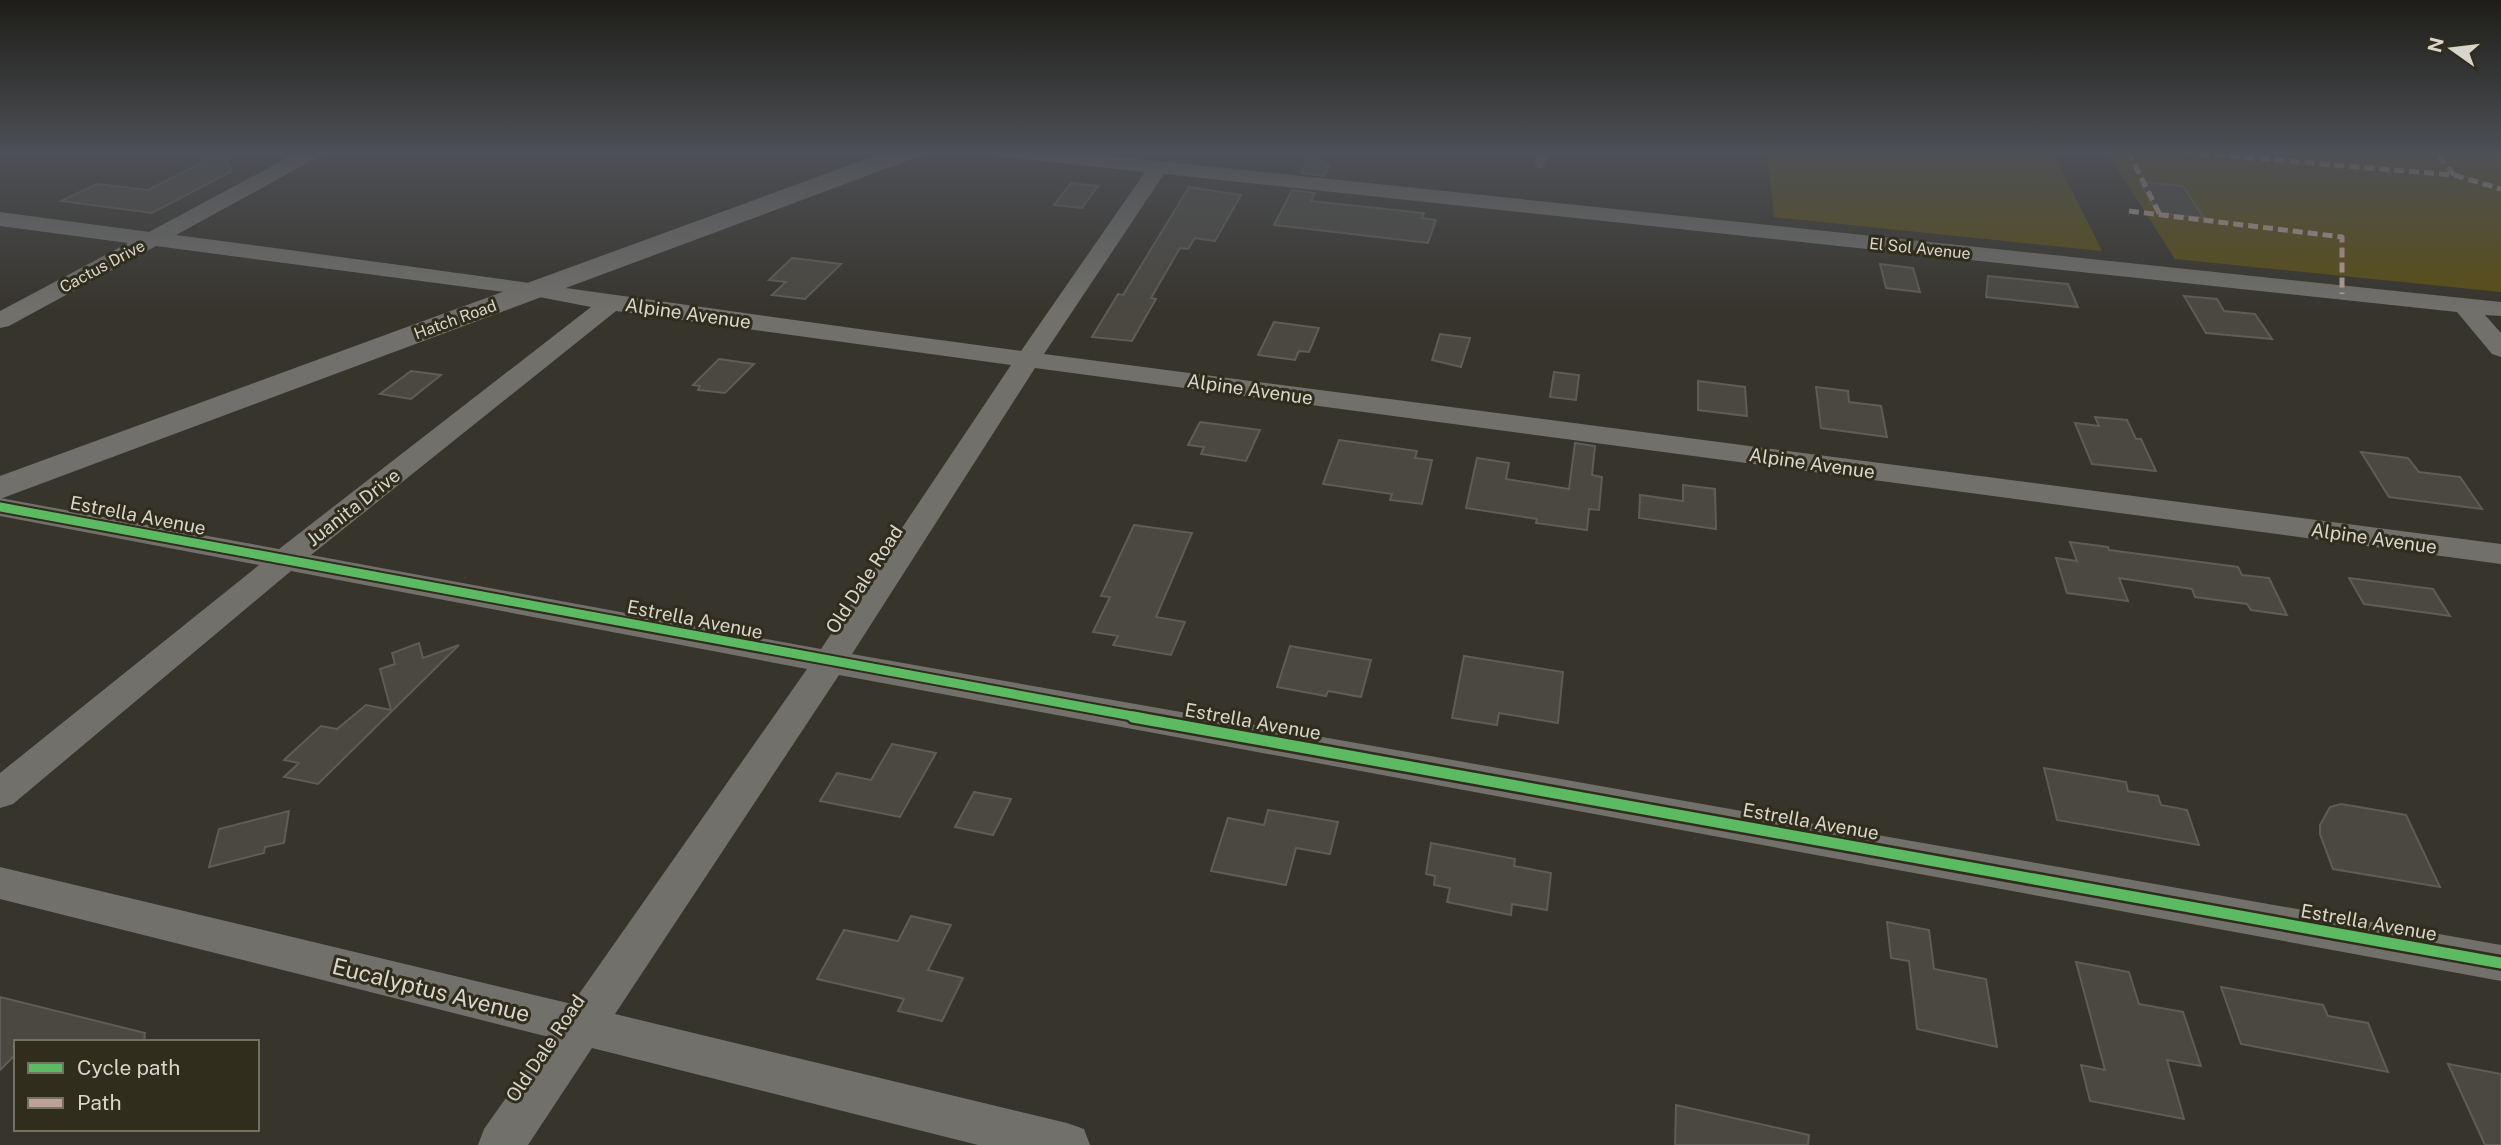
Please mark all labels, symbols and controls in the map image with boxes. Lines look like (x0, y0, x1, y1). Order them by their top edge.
north arrow (2417, 14, 2487, 84)
text: N (2423, 35, 2448, 55)
street label: El Sol Avenue (1868, 234, 1972, 263)
street label: Cactus Drive (56, 236, 148, 297)
street label: Alpine Avenue (624, 293, 752, 333)
street label: Hatch Road (411, 296, 499, 343)
street label: Alpine Avenue (1186, 369, 1314, 409)
street label: Alpine Avenue (1748, 443, 1876, 483)
street label: Juanita Drive (302, 464, 404, 550)
street label: Estrella Avenue (68, 491, 208, 539)
street label: Alpine Avenue (2310, 518, 2438, 558)
street label: Old Dale Road (821, 521, 907, 637)
street label: Estrella Avenue (625, 595, 765, 643)
street label: Estrella Avenue (1183, 698, 1323, 744)
street label: Estrella Avenue (1741, 798, 1881, 844)
street label: Estrella Avenue (2299, 899, 2439, 945)
street label: Eucalyptus Avenue (329, 952, 533, 1027)
street label: Old Dale Road (501, 990, 589, 1106)
legend (14, 1040, 259, 1131)
text: Cycle path (77, 1055, 180, 1080)
text: Path (77, 1090, 122, 1115)

